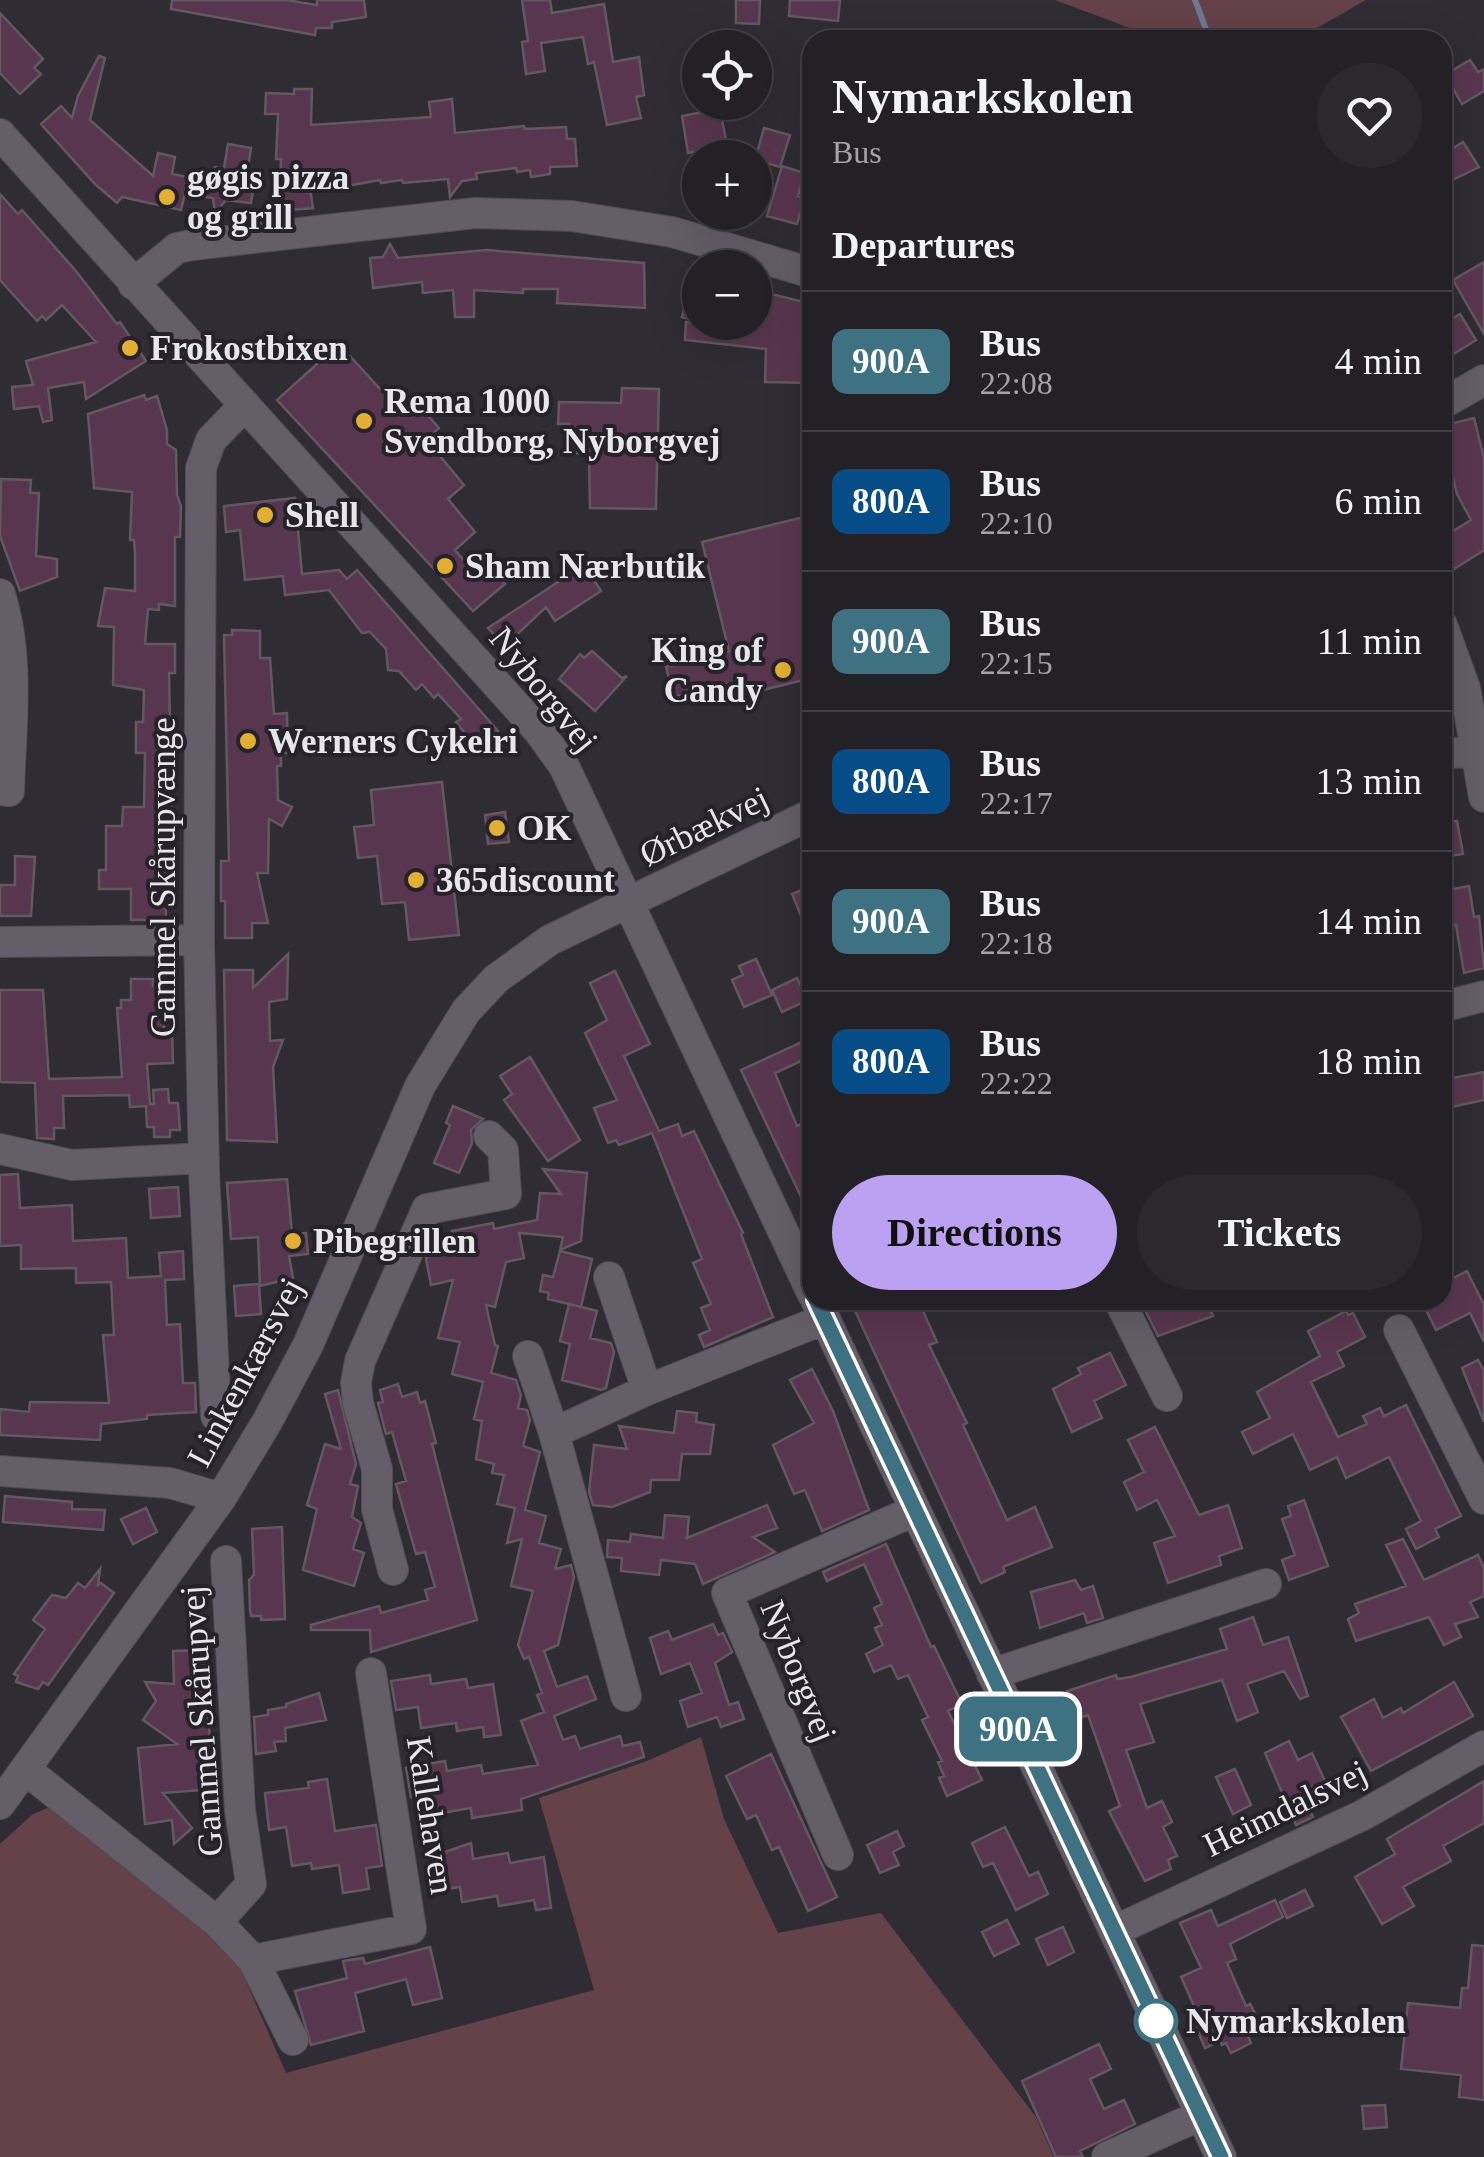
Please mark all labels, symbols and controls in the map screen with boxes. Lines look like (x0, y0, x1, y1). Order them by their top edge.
map controls (682, 30, 772, 340)
button: locate (682, 30, 772, 120)
button: heart (1317, 63, 1422, 168)
text: Nymarkskolen (832, 70, 1133, 123)
text: Bus (832, 134, 882, 170)
button: + (682, 140, 772, 230)
place label: gøgis pizza og grill (187, 158, 349, 237)
marker: gøgis pizza og grill (156, 186, 178, 208)
text: Departures (832, 224, 1015, 266)
button: − (682, 250, 772, 340)
text: Bus (980, 322, 1041, 364)
place label: Frokostbixen (150, 329, 348, 368)
marker: Frokostbixen (119, 337, 141, 359)
text: 4 min (1334, 340, 1422, 382)
text: 900A (852, 342, 930, 381)
text: 22:08 (980, 365, 1053, 401)
place label: Rema 1000 Svendborg, Nyborgvej (384, 382, 720, 461)
marker: Rema 1000 Svendborg, Nyborgvej (353, 410, 375, 432)
text: Bus (980, 462, 1041, 504)
text: 6 min (1334, 480, 1422, 522)
text: 800A (852, 482, 930, 521)
place label: Shell (285, 496, 359, 535)
marker: Shell (254, 504, 276, 526)
text: 22:10 (980, 505, 1053, 541)
place label: Sham Nærbutik (465, 547, 706, 586)
marker: Sham Nærbutik (434, 555, 456, 577)
text: Bus (980, 602, 1041, 644)
street label: Nyborgvej (482, 619, 606, 760)
text: 11 min (1317, 620, 1422, 662)
text: 900A (852, 622, 930, 661)
place label: King of Candy (651, 631, 763, 710)
text: 22:15 (980, 645, 1053, 681)
marker: King of Candy (772, 659, 794, 681)
street label: Gammel Skårupvænge (144, 717, 183, 1037)
place label: Werners Cykelri (268, 722, 518, 761)
marker: Werners Cykelri (237, 730, 259, 752)
text: Bus (980, 742, 1041, 784)
text: 13 min (1315, 760, 1422, 802)
text: 800A (852, 762, 930, 801)
street label: Ørbækvej (634, 779, 775, 874)
text: 22:17 (980, 785, 1053, 821)
place label: OK (517, 809, 571, 848)
marker: OK (486, 817, 508, 839)
place label: 365discount (436, 861, 615, 900)
marker: 365discount (405, 869, 427, 891)
text: Bus (980, 882, 1041, 924)
text: 14 min (1315, 900, 1422, 942)
text: 900A (852, 902, 930, 941)
text: 22:18 (980, 925, 1053, 961)
text: Bus (980, 1022, 1041, 1064)
text: 18 min (1315, 1040, 1422, 1082)
text: 800A (852, 1042, 930, 1081)
text: 22:22 (980, 1065, 1053, 1101)
button: Directions (832, 1175, 1117, 1290)
button: Tickets (1137, 1175, 1422, 1290)
place label: Pibegrillen (313, 1222, 476, 1261)
marker: Pibegrillen (282, 1230, 304, 1252)
street label: Linkenkærsvej (179, 1271, 311, 1473)
street label: Gammel Skårupvej (173, 1584, 230, 1858)
street label: Nyborgvej (753, 1595, 845, 1748)
line badge: 900A (948, 1696, 1088, 1762)
text: 900A (979, 1710, 1057, 1749)
street label: Kallehaven (399, 1733, 462, 1897)
street label: Heimdalsvej (1197, 1752, 1373, 1865)
marker: Nymarkskolen (1135, 2000, 1177, 2042)
place label: Nymarkskolen (1186, 2002, 1406, 2041)

